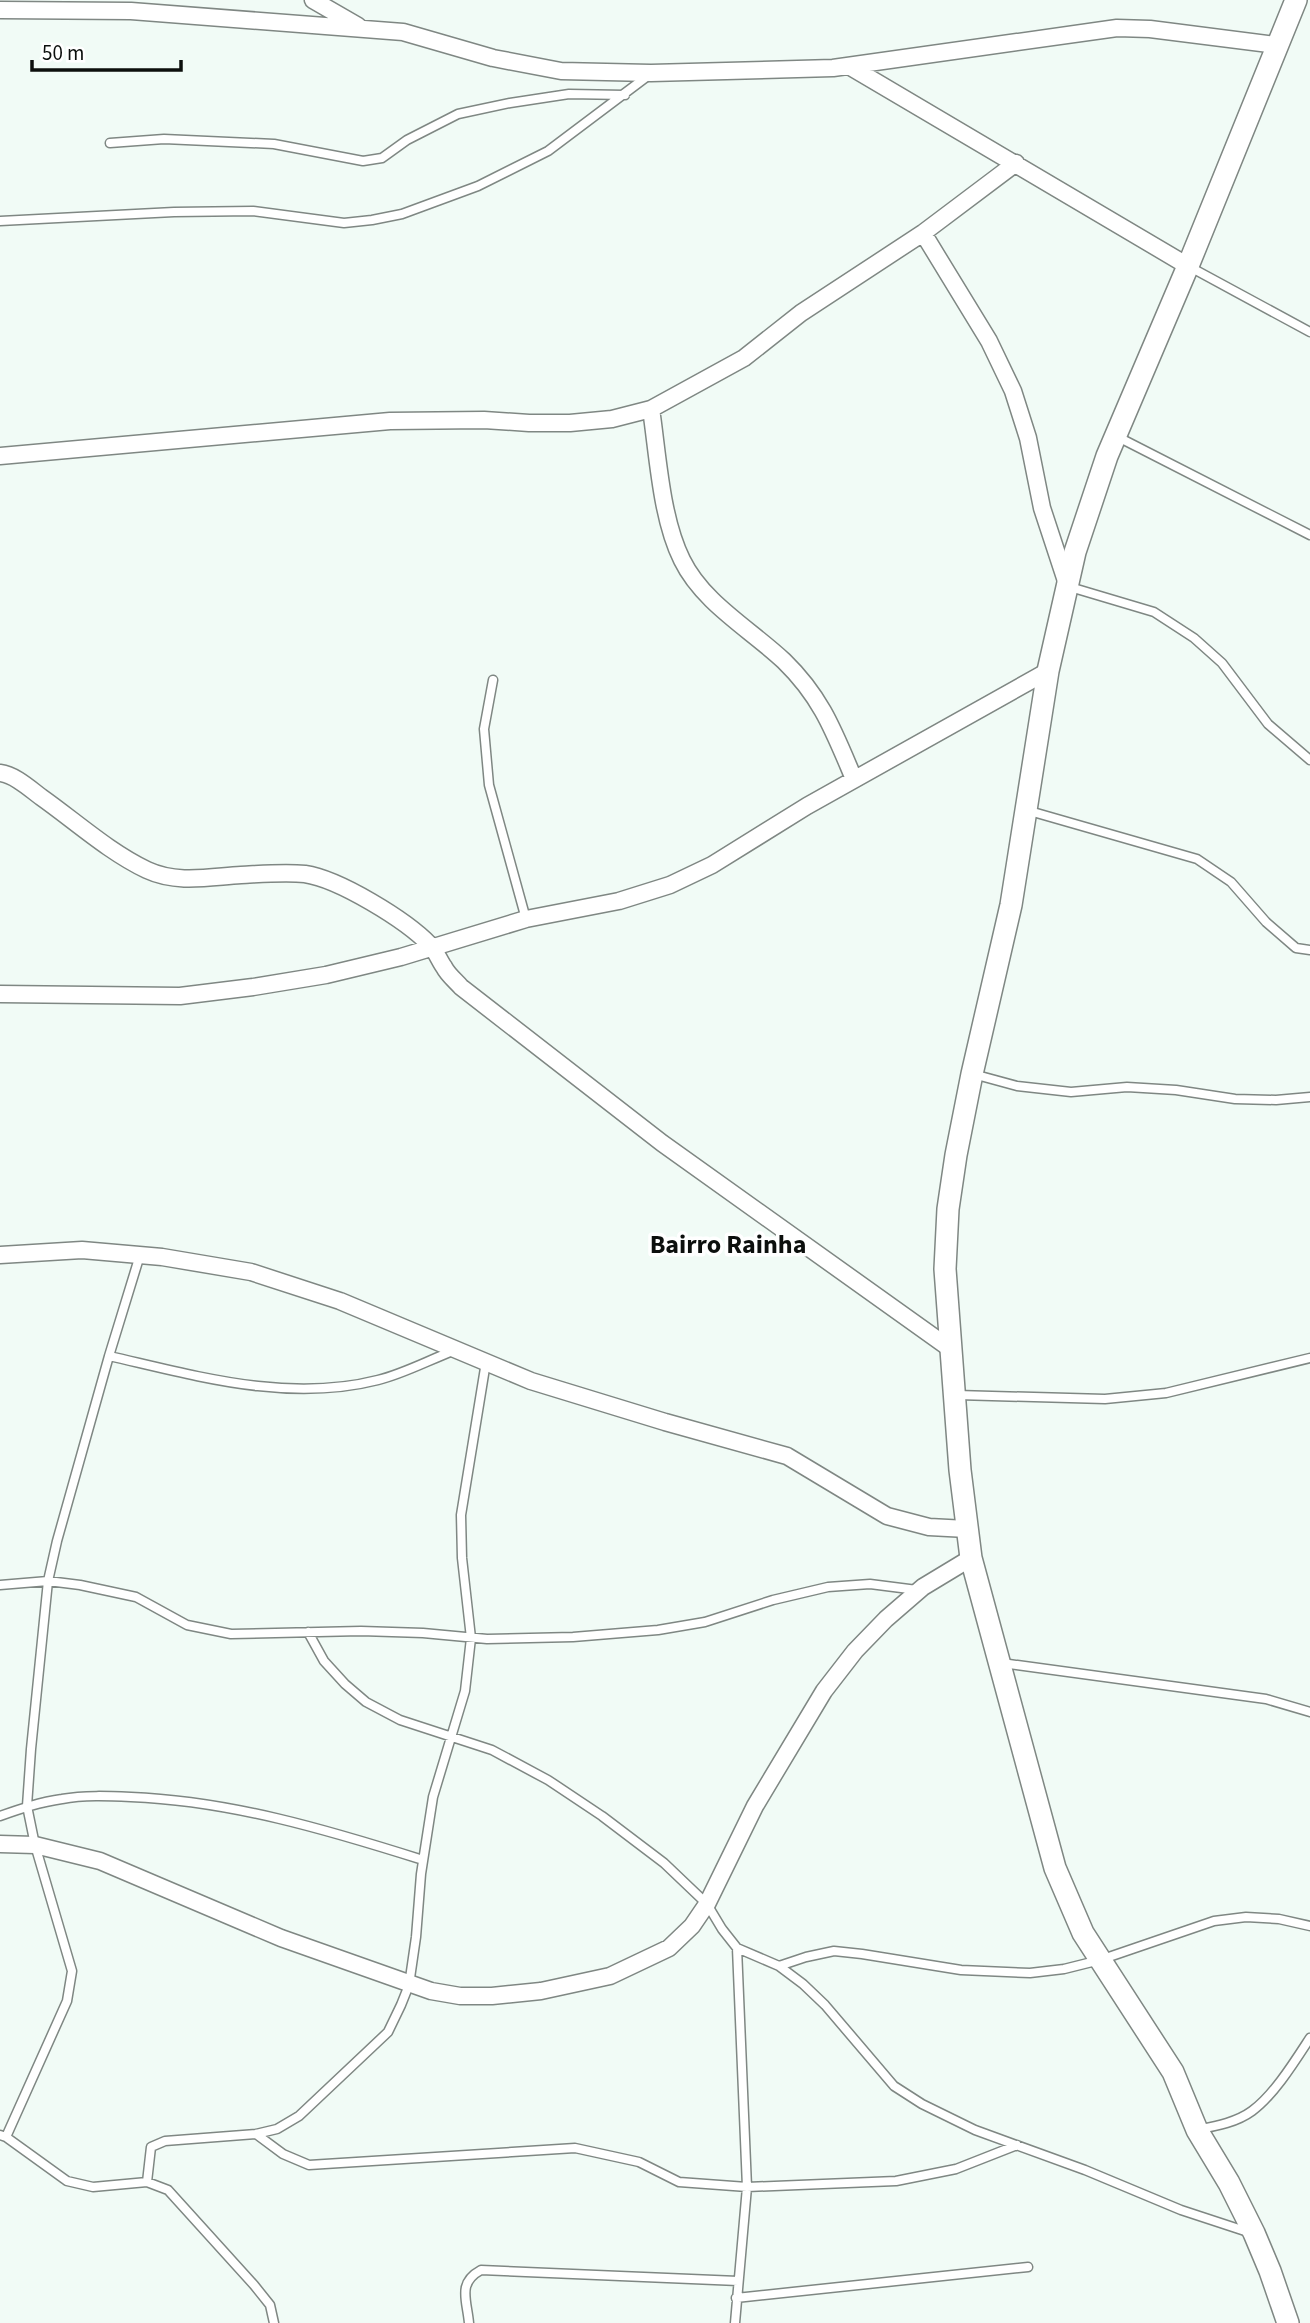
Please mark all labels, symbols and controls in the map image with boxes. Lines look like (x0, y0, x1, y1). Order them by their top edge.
scale bar (32, 28, 180, 72)
text: 50 m (42, 38, 84, 68)
district label: Bairro Rainha (650, 1226, 806, 1263)

